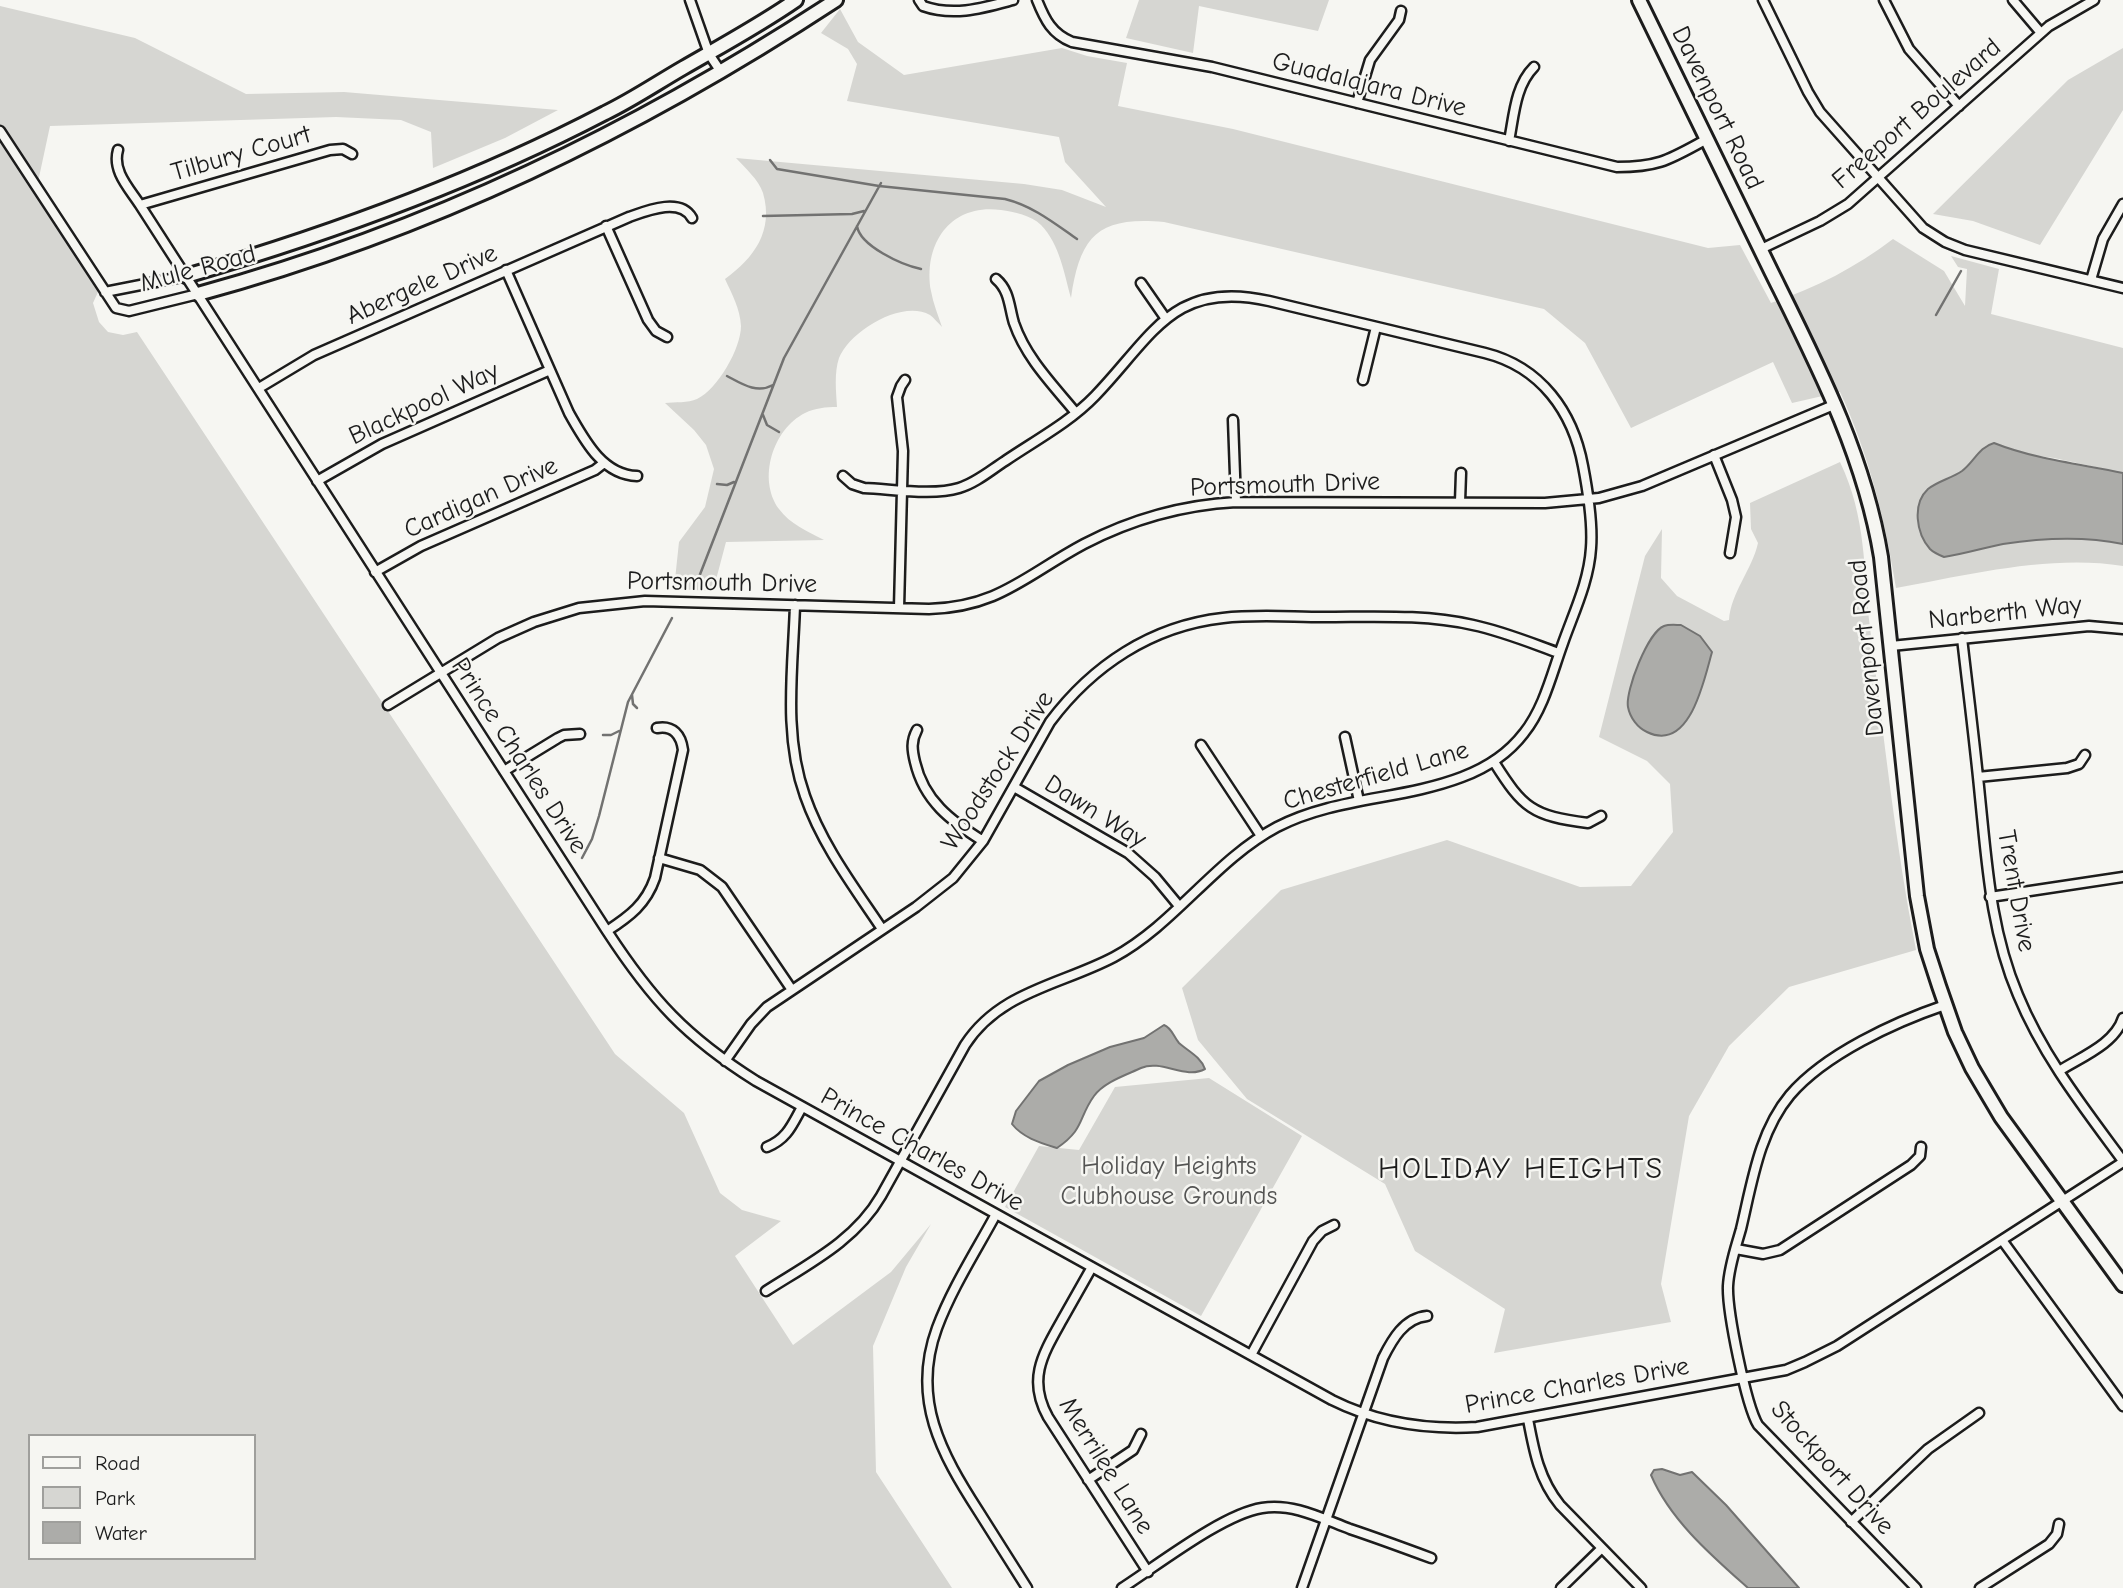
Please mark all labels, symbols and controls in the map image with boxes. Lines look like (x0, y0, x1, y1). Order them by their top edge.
street label: Davenport Road (1664, 21, 1770, 195)
street label: Freeport Boulevard (1826, 32, 2008, 196)
street label: Guadalajara Drive (1269, 46, 1469, 124)
street label: Tilbury Court (168, 119, 314, 189)
street label: Abergele Drive (342, 238, 502, 332)
street label: Mule Road (137, 239, 259, 299)
street label: Blackpool Way (344, 356, 504, 452)
street label: Cardigan Drive (399, 450, 563, 546)
street label: Portsmouth Drive (1189, 466, 1381, 504)
street label: Davenport Road (1842, 558, 1892, 738)
street label: Portsmouth Drive (627, 566, 817, 600)
street label: Narberth Way (1927, 589, 2083, 637)
street label: Prince Charles Drive (444, 652, 594, 860)
street label: Woodstock Drive (935, 685, 1061, 857)
street label: Chesterfield Lane (1280, 735, 1472, 817)
street label: Dawn Way (1038, 769, 1152, 855)
street label: Trent Drive (1990, 828, 2042, 954)
street label: Prince Charles Drive (815, 1081, 1029, 1219)
park label: Holiday Heights Clubhouse Grounds (1061, 1151, 1277, 1212)
district label: HOLIDAY HEIGHTS (1380, 1152, 1662, 1188)
street label: Prince Charles Drive (1462, 1351, 1692, 1421)
street label: Merrilee Lane (1052, 1392, 1160, 1540)
street label: Stockport Drive (1764, 1394, 1900, 1542)
legend (28, 1434, 256, 1560)
text: Road (95, 1451, 140, 1475)
text: Park (95, 1486, 135, 1510)
text: Water (95, 1521, 147, 1545)

